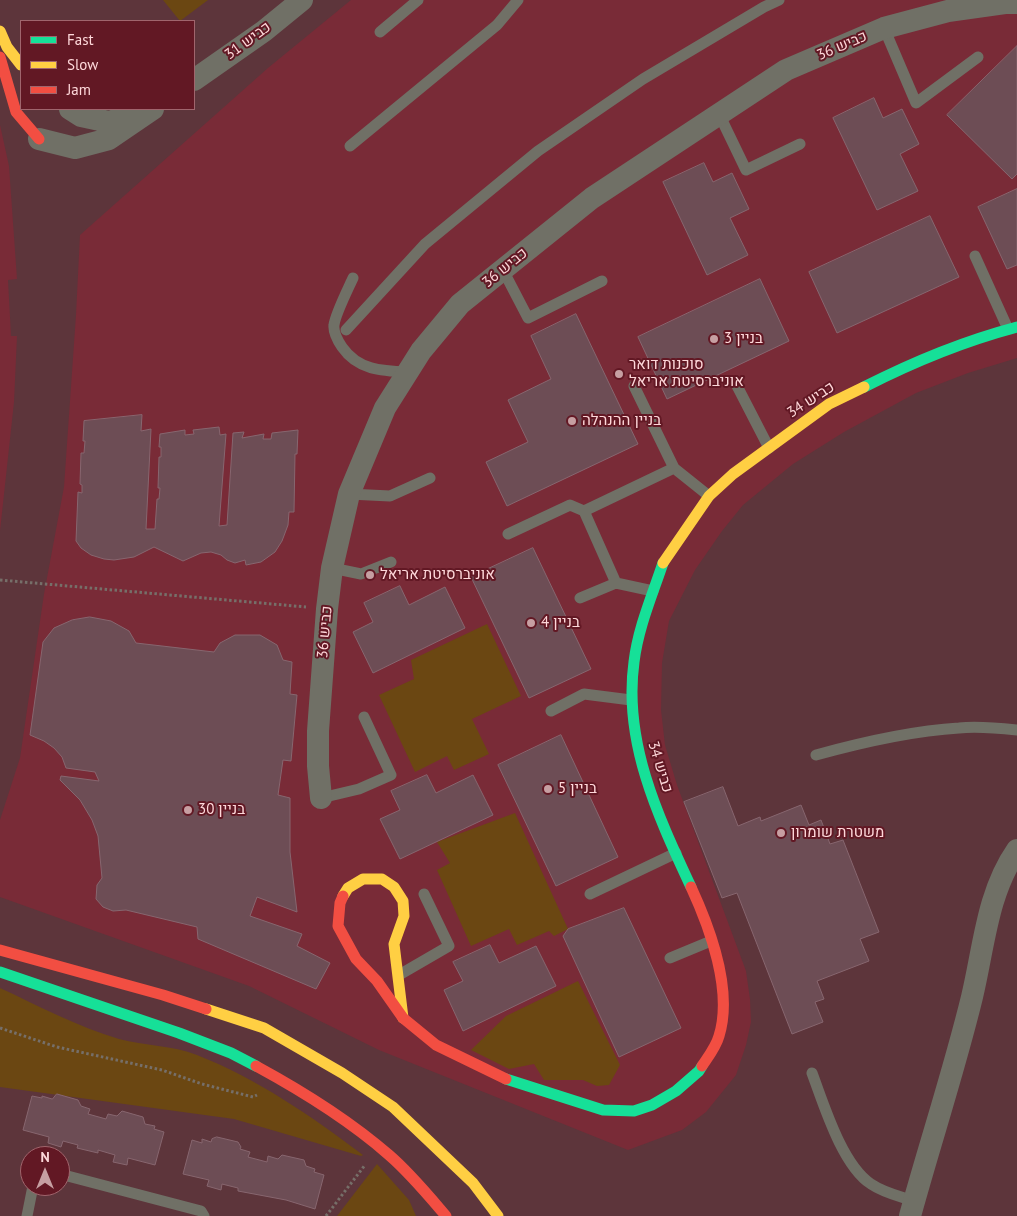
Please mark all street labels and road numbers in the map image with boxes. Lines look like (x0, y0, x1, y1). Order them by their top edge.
street label: כביש 31 (221, 18, 275, 64)
street label: כביש 36 (814, 27, 870, 65)
street label: כביש 36 (479, 244, 531, 292)
street label: כביש 34 (784, 378, 838, 422)
street label: כביש 36 (314, 605, 336, 659)
street label: כביש 34 (644, 739, 676, 795)

